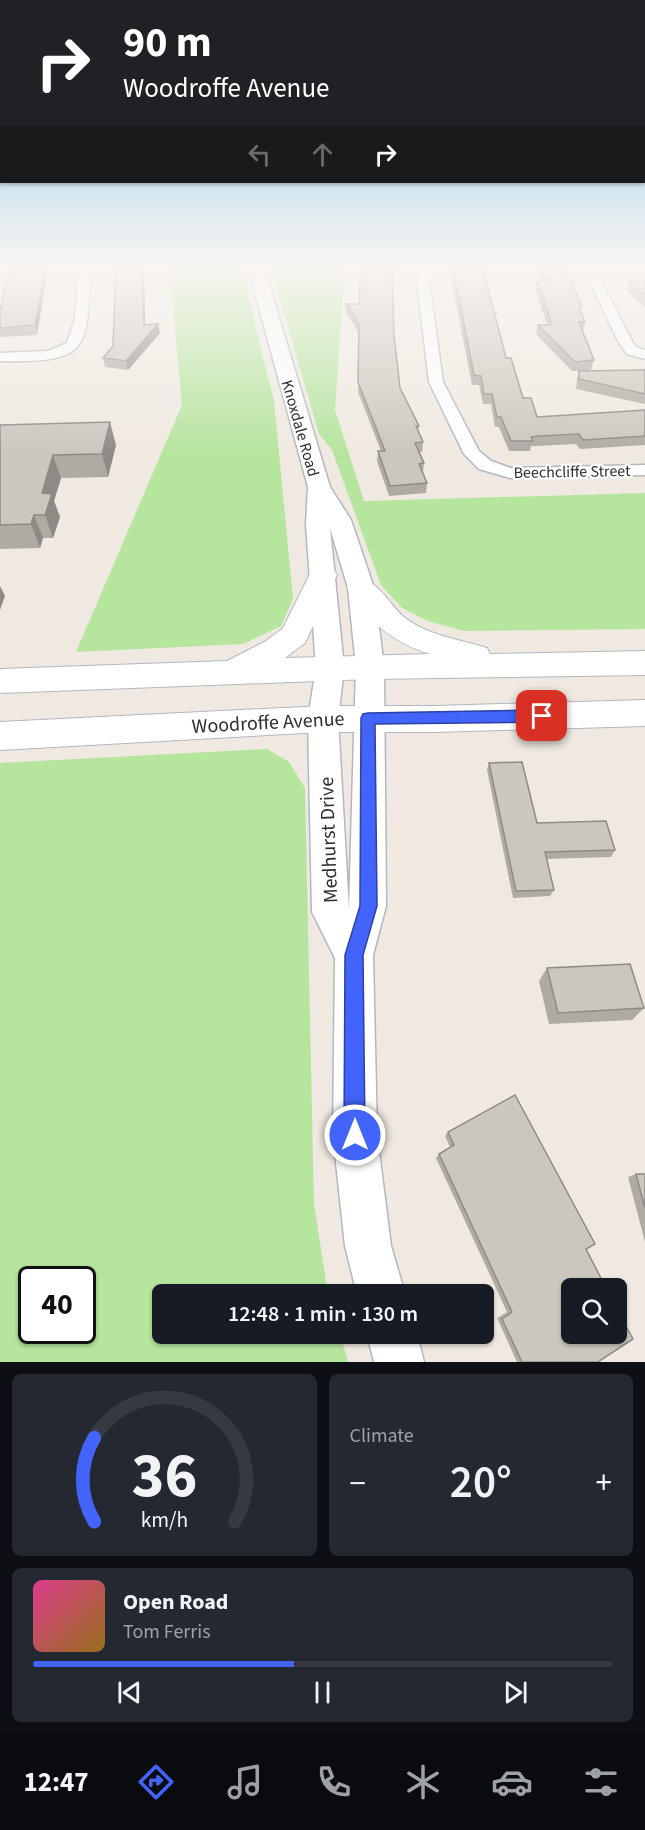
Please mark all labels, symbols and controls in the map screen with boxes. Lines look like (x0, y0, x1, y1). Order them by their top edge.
text: 90 m (123, 13, 212, 73)
icon: right (24, 24, 102, 102)
text: Woodroffe Avenue (123, 69, 329, 108)
icon: left (243, 138, 276, 171)
icon: ahead (306, 138, 339, 171)
icon: right (369, 138, 402, 171)
street label: Knoxdale Road (276, 377, 324, 479)
street label: Beechcliffe Street (513, 460, 631, 484)
pin (516, 690, 567, 741)
icon: arrive (525, 699, 558, 732)
street label: Woodroffe Avenue (191, 705, 345, 741)
street label: Medhurst Drive (313, 776, 345, 904)
position arrow (323, 1103, 387, 1167)
speed limit sign: 40 (18, 1266, 96, 1344)
map controls (561, 1278, 627, 1344)
button: search (561, 1278, 627, 1344)
text: 12:48 · 1 min · 130 m (228, 1298, 418, 1330)
text: Climate (350, 1422, 414, 1450)
text: 36 (131, 1432, 197, 1521)
text: 20° (450, 1451, 512, 1515)
text: − (350, 1460, 366, 1507)
text: + (596, 1460, 612, 1507)
text: km/h (140, 1505, 188, 1536)
text: Open Road (123, 1586, 228, 1618)
text: Tom Ferris (123, 1618, 211, 1646)
icon: previous (113, 1676, 146, 1709)
icon: pause (306, 1676, 339, 1709)
icon: next (499, 1676, 532, 1709)
icon: directions (135, 1761, 177, 1803)
icon: music (224, 1761, 266, 1803)
icon: phone (313, 1761, 355, 1803)
icon: climate (402, 1761, 444, 1803)
icon: car (491, 1761, 533, 1803)
icon: filters (580, 1761, 622, 1803)
text: 12:47 (23, 1763, 89, 1802)

